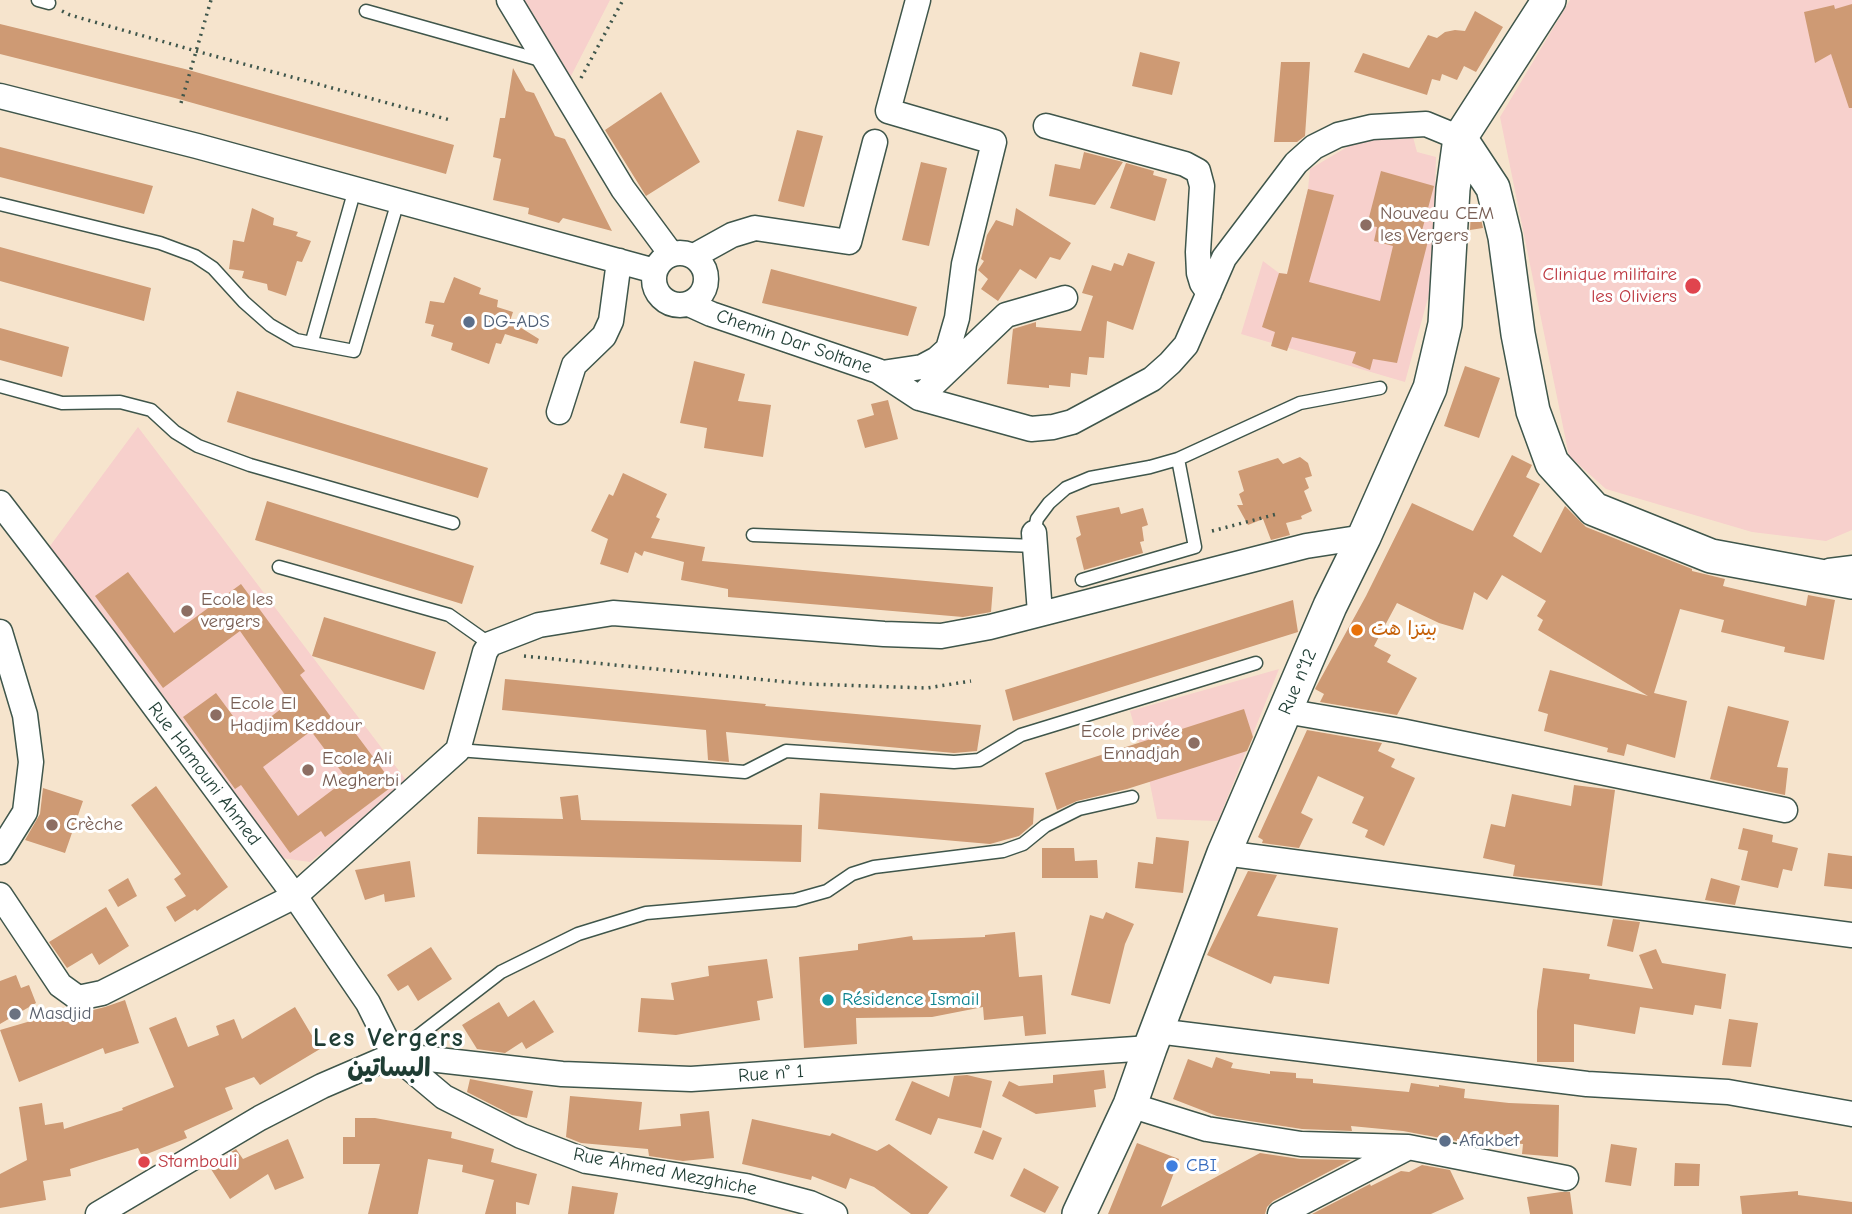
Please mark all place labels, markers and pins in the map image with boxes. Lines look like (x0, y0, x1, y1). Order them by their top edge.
place label: Nouveau CEM les Vergers (1380, 203, 1494, 247)
marker: Nouveau CEM les Vergers (1358, 217, 1374, 233)
place label: Clinique militaire les Oliviers (1542, 264, 1677, 308)
marker: Clinique militaire les Oliviers (1683, 276, 1703, 296)
place label: DG-ADS (483, 311, 550, 333)
marker: DG-ADS (461, 314, 477, 330)
place label: Ecole les vergers (201, 589, 273, 633)
marker: Ecole les vergers (179, 603, 195, 619)
place label: بيتزا هت (1371, 619, 1437, 641)
marker: بيتزا هت (1349, 622, 1365, 638)
place label: Ecole El Hadjim Keddour (230, 693, 362, 737)
marker: Ecole El Hadjim Keddour (208, 707, 224, 723)
place label: Ecole privée Ennadjah (1081, 721, 1180, 765)
marker: Ecole privée Ennadjah (1186, 735, 1202, 751)
place label: Ecole Ali Megherbi (322, 748, 399, 792)
marker: Ecole Ali Megherbi (300, 762, 316, 778)
place label: Crèche (66, 814, 123, 836)
marker: Crèche (44, 817, 60, 833)
place label: Résidence Ismail (842, 989, 979, 1011)
marker: Résidence Ismail (820, 992, 836, 1008)
place label: Masdjid (29, 1003, 92, 1025)
marker: Masdjid (7, 1006, 23, 1022)
place label: Afakbet (1459, 1130, 1519, 1152)
marker: Afakbet (1437, 1133, 1453, 1149)
place label: Stambouli (158, 1151, 237, 1173)
marker: Stambouli (136, 1154, 152, 1170)
place label: CBI (1186, 1155, 1217, 1177)
marker: CBI (1164, 1158, 1180, 1174)

